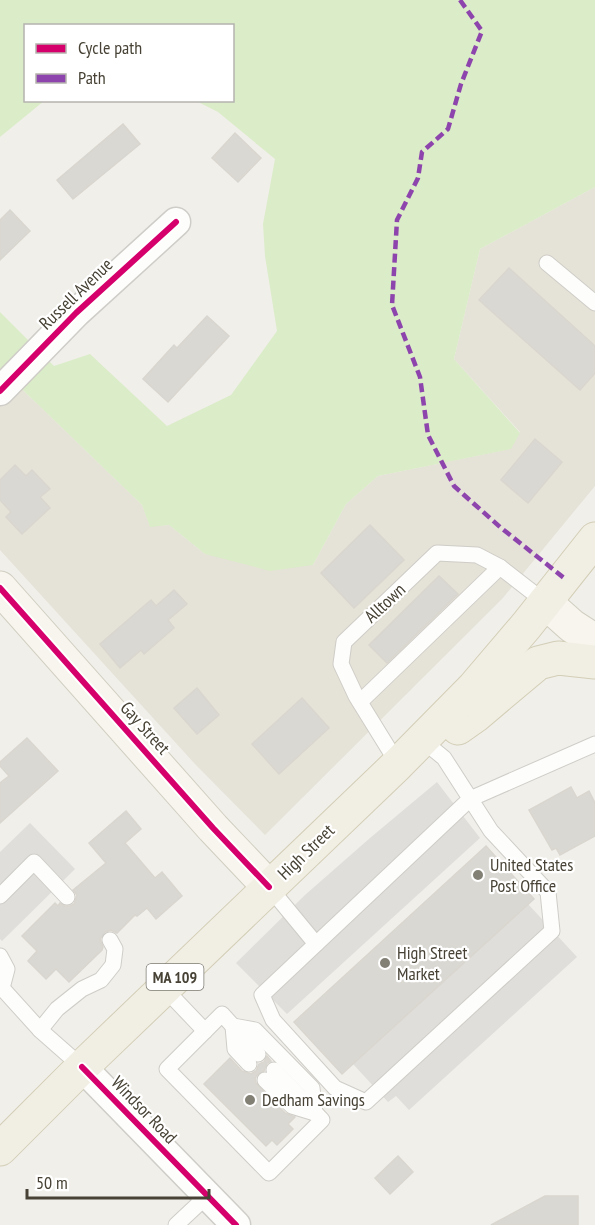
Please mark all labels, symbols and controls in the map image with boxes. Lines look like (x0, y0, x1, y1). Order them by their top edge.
legend (24, 24, 234, 102)
text: Cycle path (78, 36, 142, 59)
text: Path (78, 66, 106, 89)
street label: Russell Avenue (34, 253, 117, 334)
street label: Alltown (359, 578, 410, 627)
street label: Gay Street (116, 696, 175, 759)
street label: High Street (272, 819, 339, 884)
place label: United States Post Office (490, 853, 573, 897)
marker: United States Post Office (471, 868, 485, 882)
place label: High Street Market (397, 941, 467, 985)
marker: High Street Market (378, 956, 392, 970)
road number: MA 109 (146, 964, 204, 990)
street label: Windsor Road (107, 1071, 182, 1148)
place label: Dedham Savings (262, 1088, 365, 1111)
marker: Dedham Savings (243, 1093, 257, 1107)
scale bar (27, 1162, 208, 1200)
text: 50 m (36, 1171, 68, 1194)

